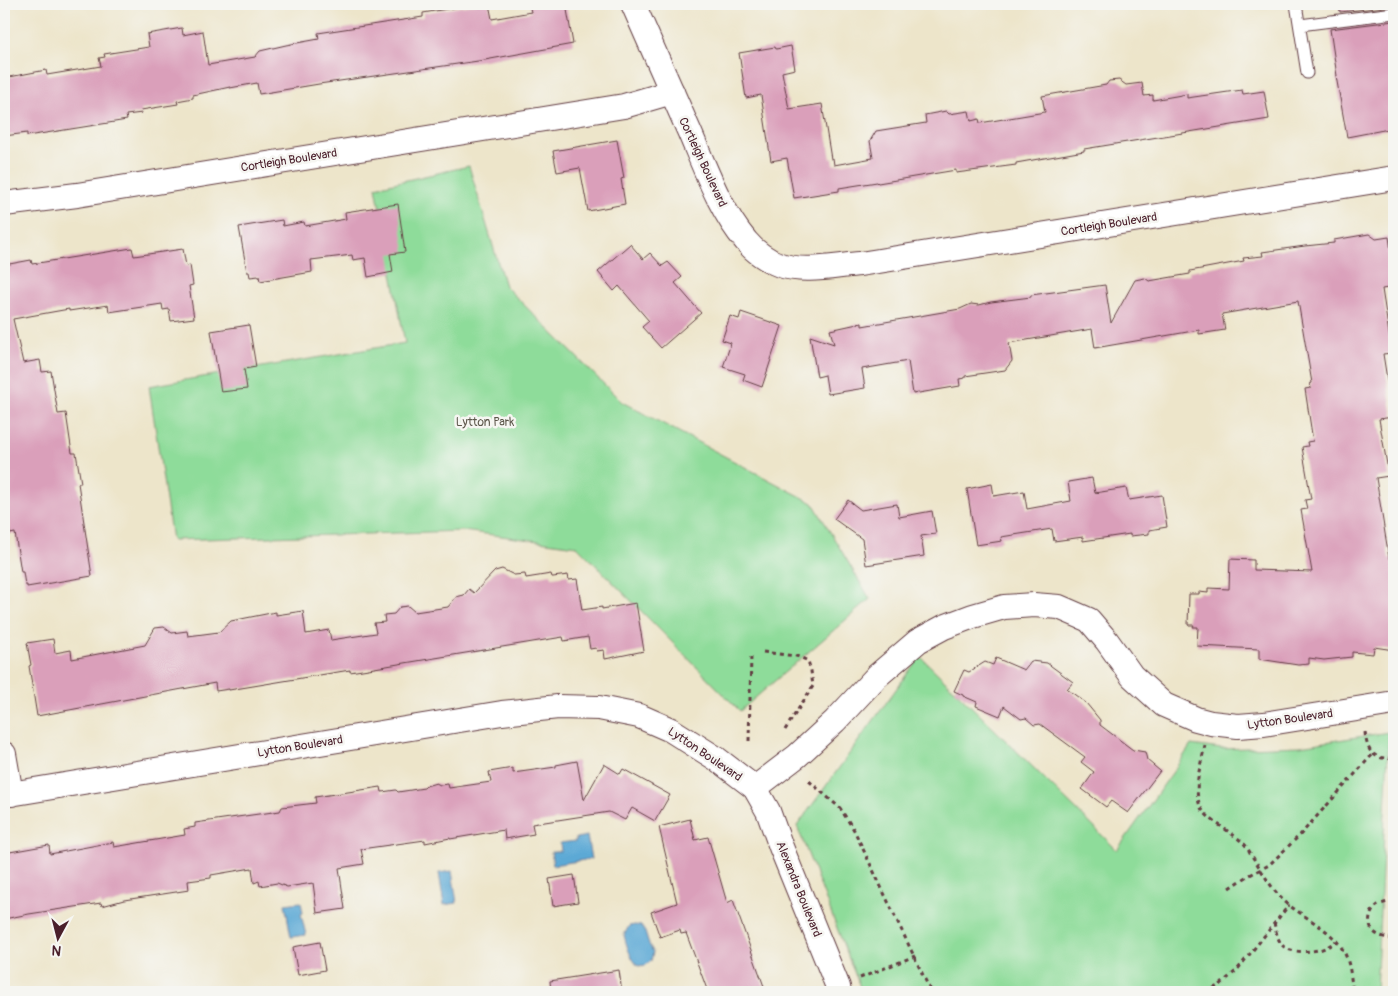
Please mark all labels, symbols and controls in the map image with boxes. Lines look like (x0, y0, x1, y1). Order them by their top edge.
street label: Cortleigh Boulevard (675, 115, 730, 210)
street label: Cortleigh Boulevard (240, 145, 338, 176)
street label: Cortleigh Boulevard (1060, 209, 1158, 240)
park label: Lytton Park (456, 415, 514, 430)
street label: Lytton Boulevard (1246, 706, 1334, 733)
street label: Lytton Boulevard (665, 724, 745, 785)
street label: Lytton Boulevard (256, 732, 344, 761)
street label: Alexandra Boulevard (773, 839, 825, 939)
north arrow (32, 914, 82, 964)
text: N (51, 941, 62, 959)

